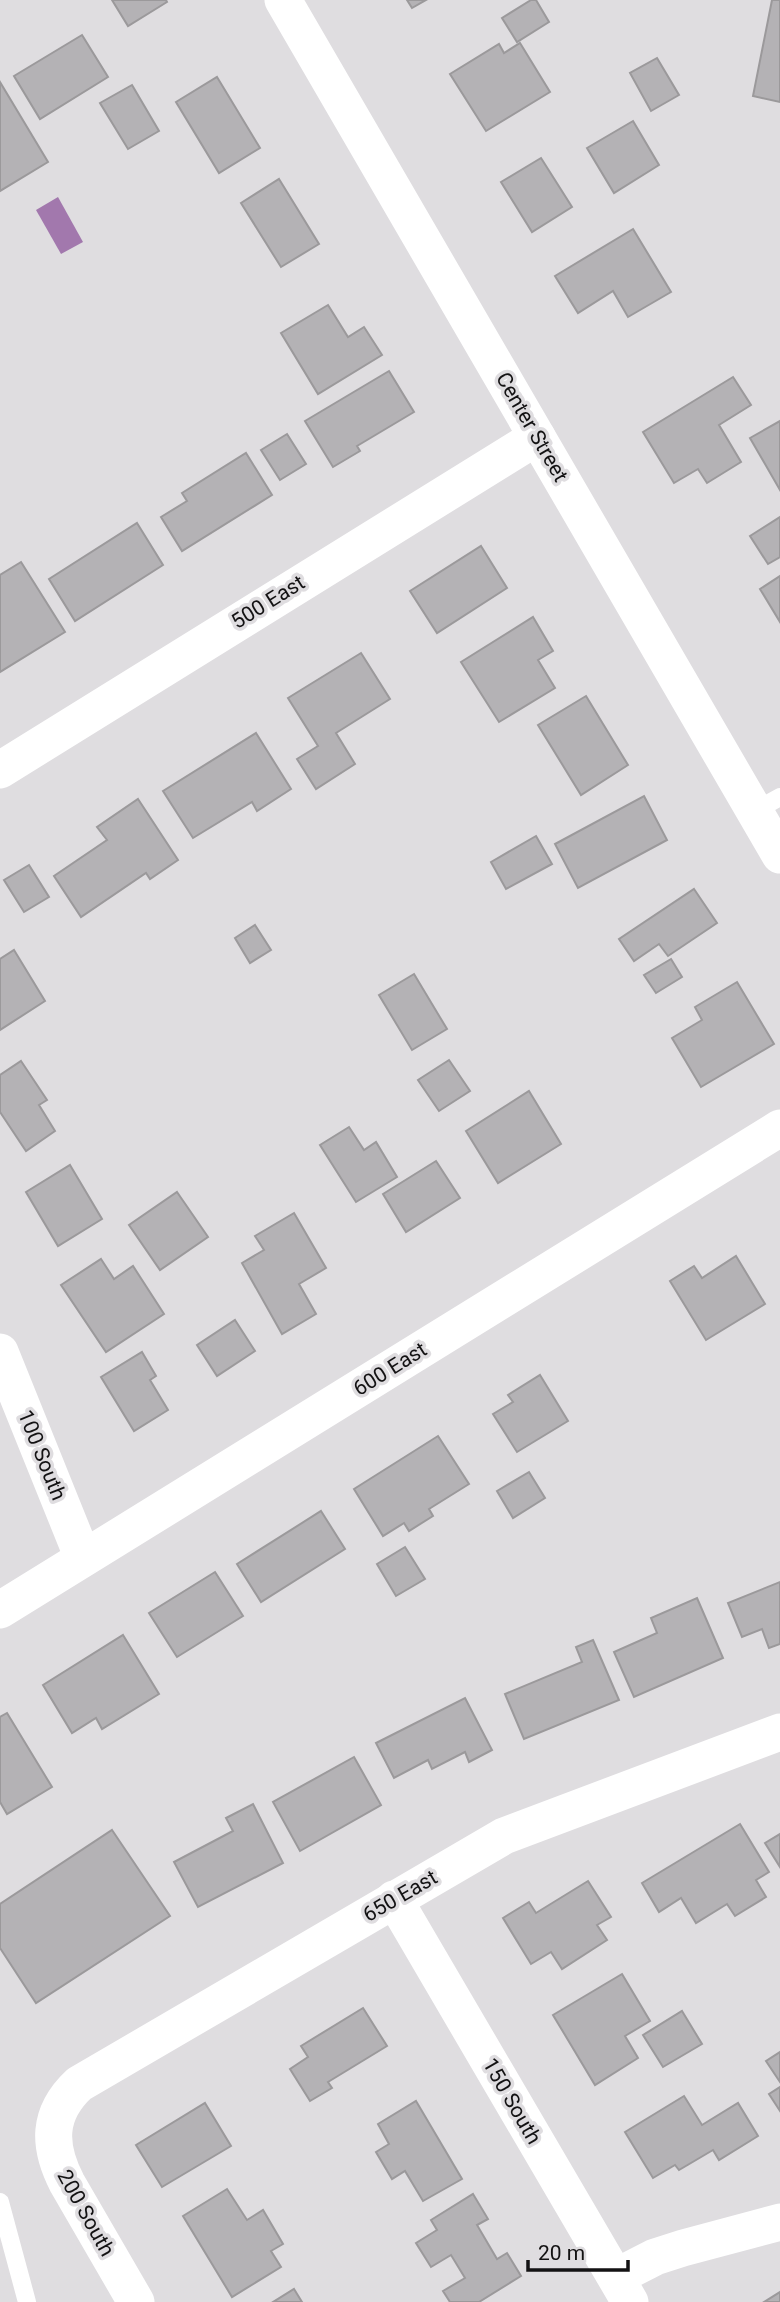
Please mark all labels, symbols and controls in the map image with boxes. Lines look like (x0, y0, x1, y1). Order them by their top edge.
street label: Center Street (491, 368, 573, 486)
street label: 500 East (227, 570, 309, 634)
street label: 600 East (349, 1337, 431, 1401)
street label: 100 South (13, 1406, 71, 1504)
street label: 650 East (359, 1865, 441, 1927)
street label: 150 South (478, 2054, 546, 2148)
street label: 200 South (52, 2166, 120, 2260)
scale bar (528, 2228, 628, 2272)
text: 20 m (538, 2241, 585, 2265)

